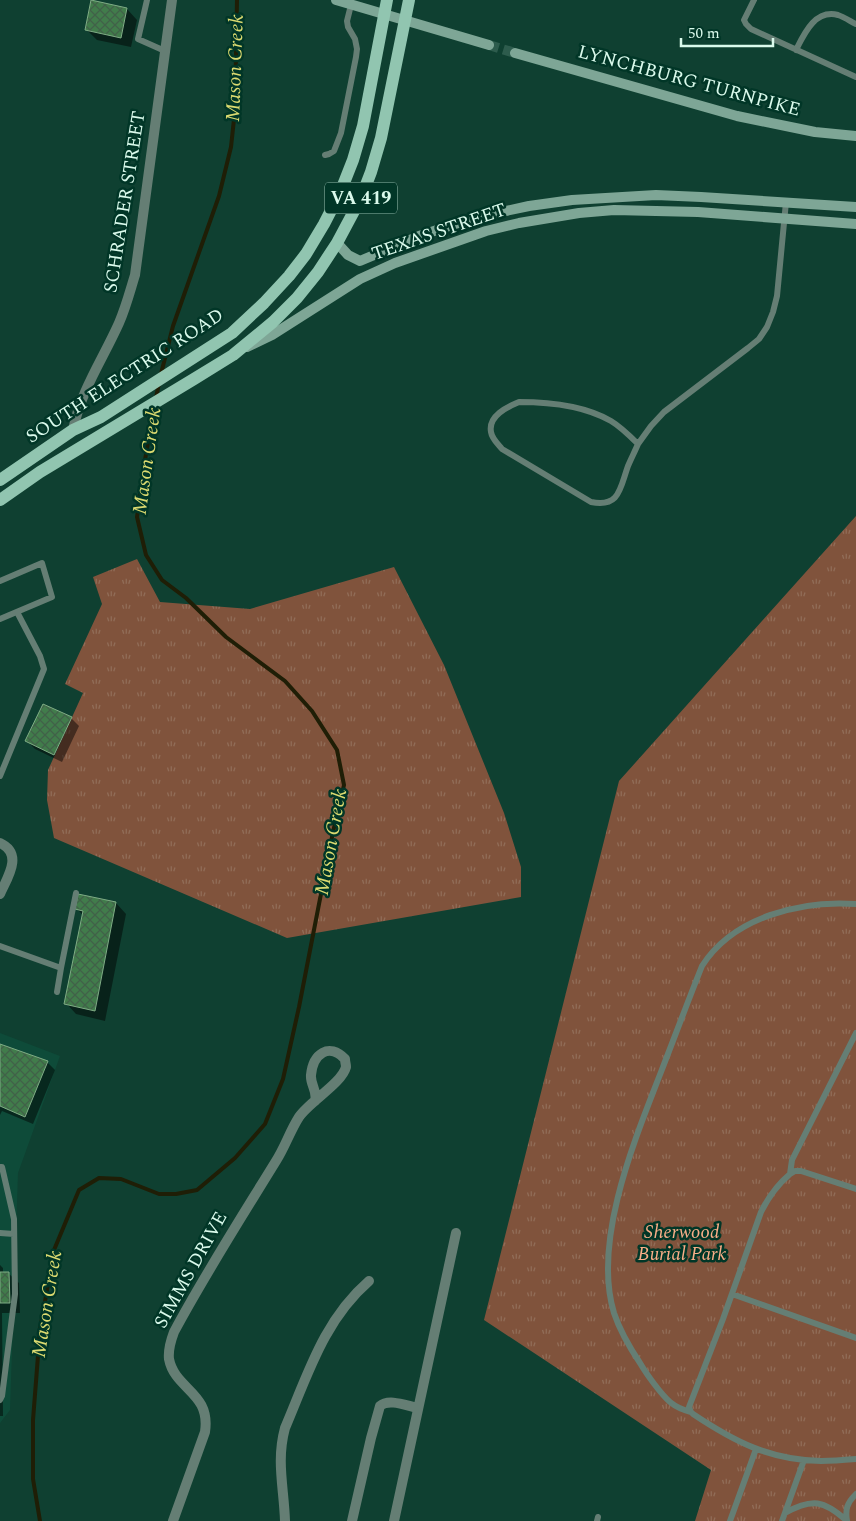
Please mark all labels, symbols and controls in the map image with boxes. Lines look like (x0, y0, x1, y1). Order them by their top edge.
water label: Mason Creek (218, 13, 252, 122)
scale bar (681, 15, 774, 47)
text: 50 m (688, 22, 720, 45)
street label: LYNCHBURG TURNPIKE (574, 37, 804, 125)
street label: SCHRADER STREET (96, 109, 154, 295)
road number: VA 419 (325, 182, 397, 214)
street label: TEXAS STREET (368, 195, 510, 269)
street label: SOUTH ELECTRIC ROAD (20, 301, 230, 451)
water label: Mason Creek (125, 405, 169, 516)
water label: Mason Creek (307, 786, 355, 898)
street label: SIMMS DRIVE (147, 1206, 235, 1334)
park label: Sherwood Burial Park (638, 1218, 727, 1269)
water label: Mason Creek (24, 1248, 70, 1360)

